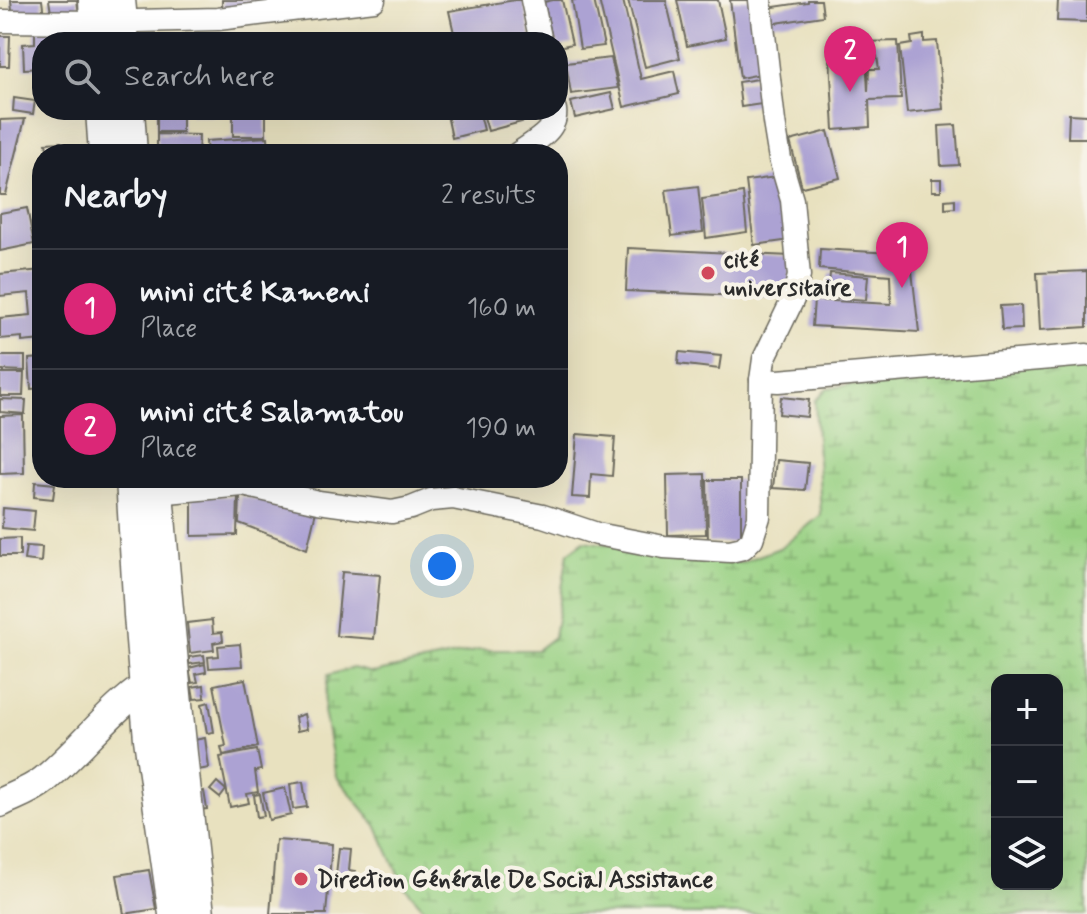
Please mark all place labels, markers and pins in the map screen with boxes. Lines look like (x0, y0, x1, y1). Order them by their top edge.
pin: 2 (824, 26, 876, 92)
pin: 1 (876, 222, 928, 288)
place label: cité universitaire (724, 245, 852, 304)
marker: cité universitaire (699, 264, 717, 282)
place label: Direction Générale De Social Assistance (317, 865, 714, 896)
marker: Direction Générale De Social Assistance (292, 870, 310, 888)

